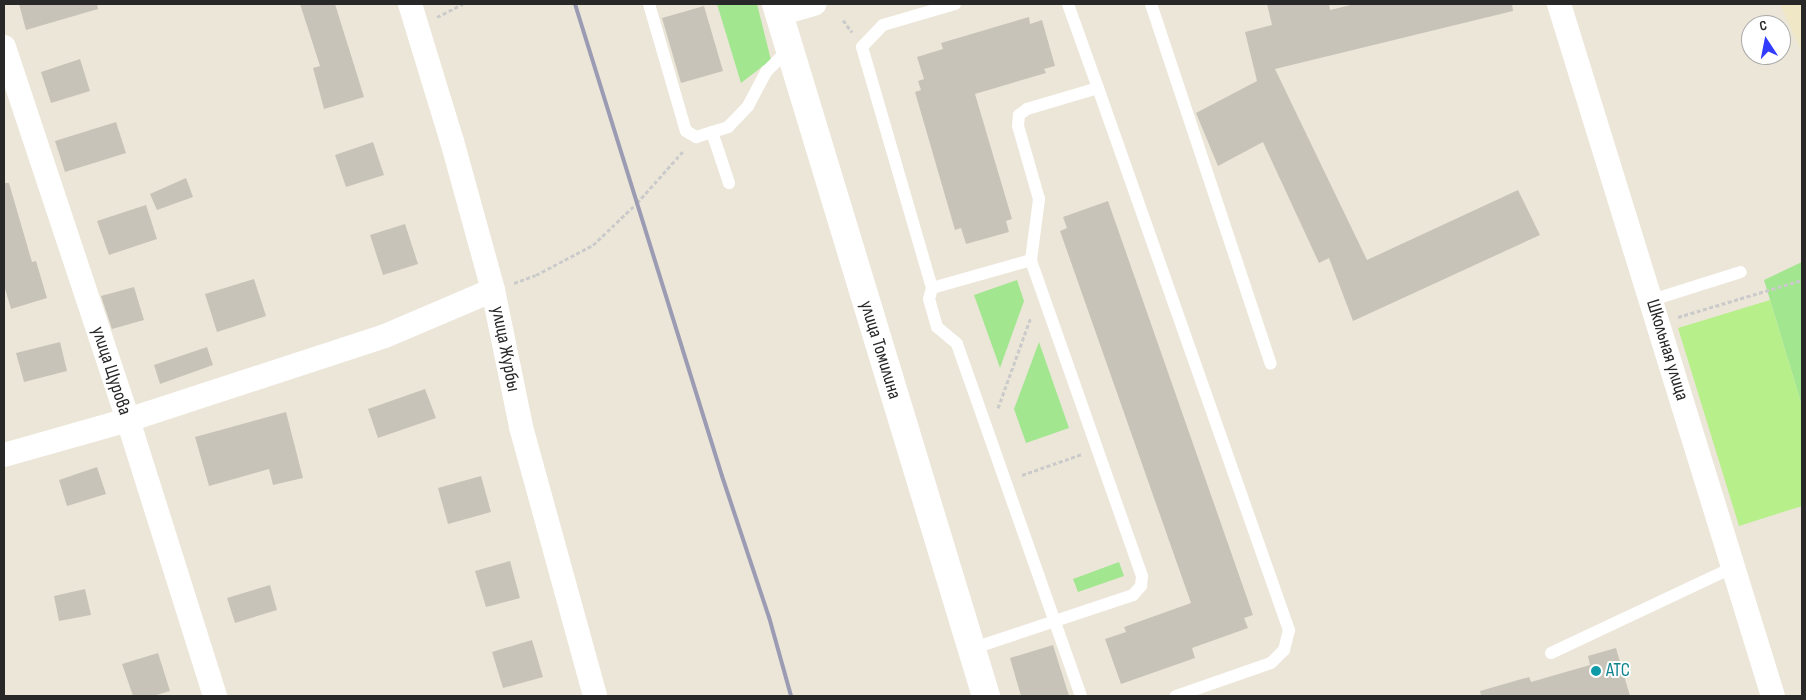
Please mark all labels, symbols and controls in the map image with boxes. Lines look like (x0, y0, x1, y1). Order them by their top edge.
north arrow (1741, 15, 1791, 65)
text: С (1758, 17, 1768, 35)
street label: Школьная улица (1641, 297, 1693, 403)
street label: улица Томилина (854, 298, 906, 402)
street label: улица Журбы (486, 304, 524, 394)
street label: улица Щурова (86, 324, 136, 418)
place label: АТС (1606, 660, 1630, 682)
marker: АТС (1590, 665, 1602, 677)

